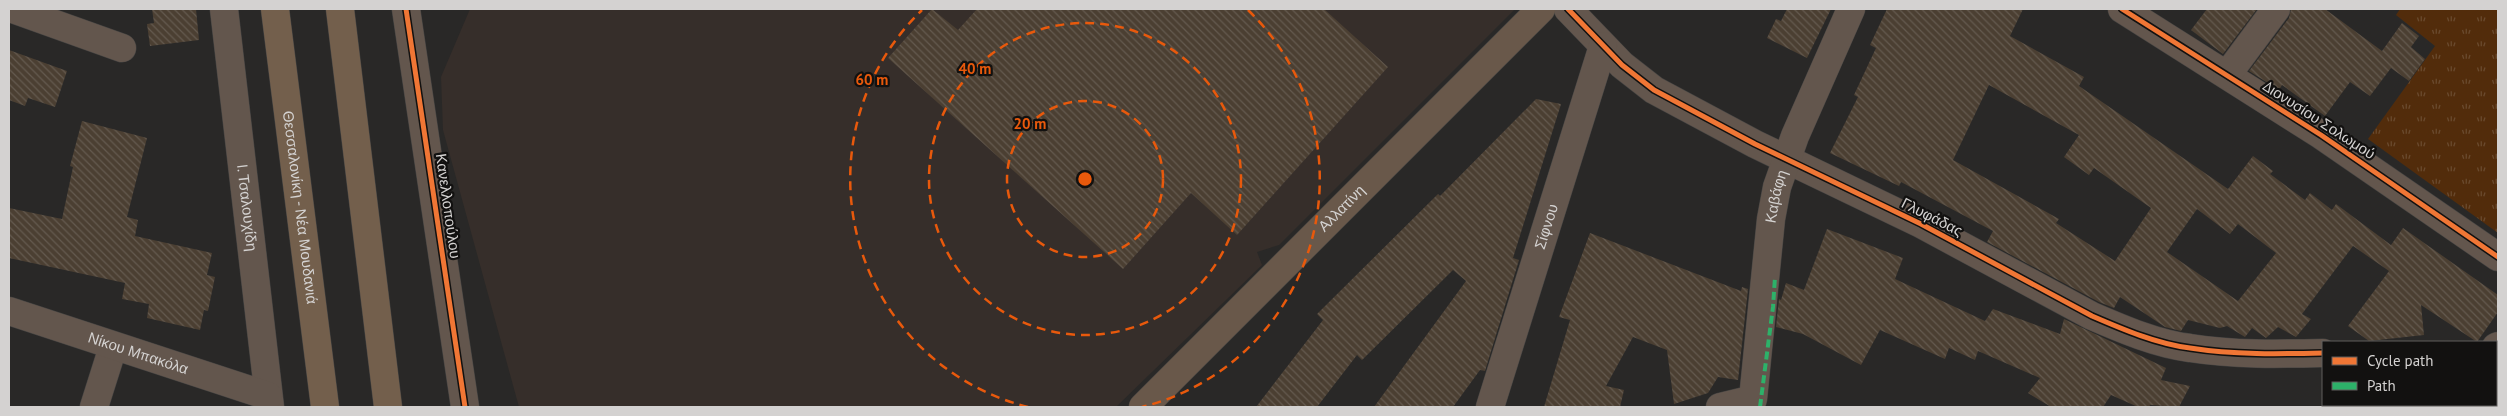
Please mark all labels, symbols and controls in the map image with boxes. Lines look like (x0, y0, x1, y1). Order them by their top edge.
text: 40 m (959, 59, 991, 78)
text: 60 m (856, 70, 888, 89)
street label: Διονυσίου Σολωμού (2260, 76, 2379, 163)
street label: Θεσσαλονίκη - Νέα Μουδανιά (279, 110, 322, 305)
text: 20 m (1014, 114, 1046, 133)
street label: Κανελλοπούλου (432, 152, 465, 260)
street label: Ι. Τσαλουχίδη (233, 163, 262, 252)
street label: Καβάφη (1760, 167, 1791, 224)
centre of rings (1076, 170, 1094, 188)
street label: Αλλατίνη (1314, 181, 1369, 235)
street label: Γλυφάδας (1898, 193, 1966, 240)
street label: Σίφνου (1530, 201, 1562, 251)
street label: Νίκου Μπακόλα (86, 328, 191, 378)
legend (2322, 341, 2497, 406)
text: Cycle path (2367, 351, 2433, 370)
text: Path (2367, 376, 2396, 395)

